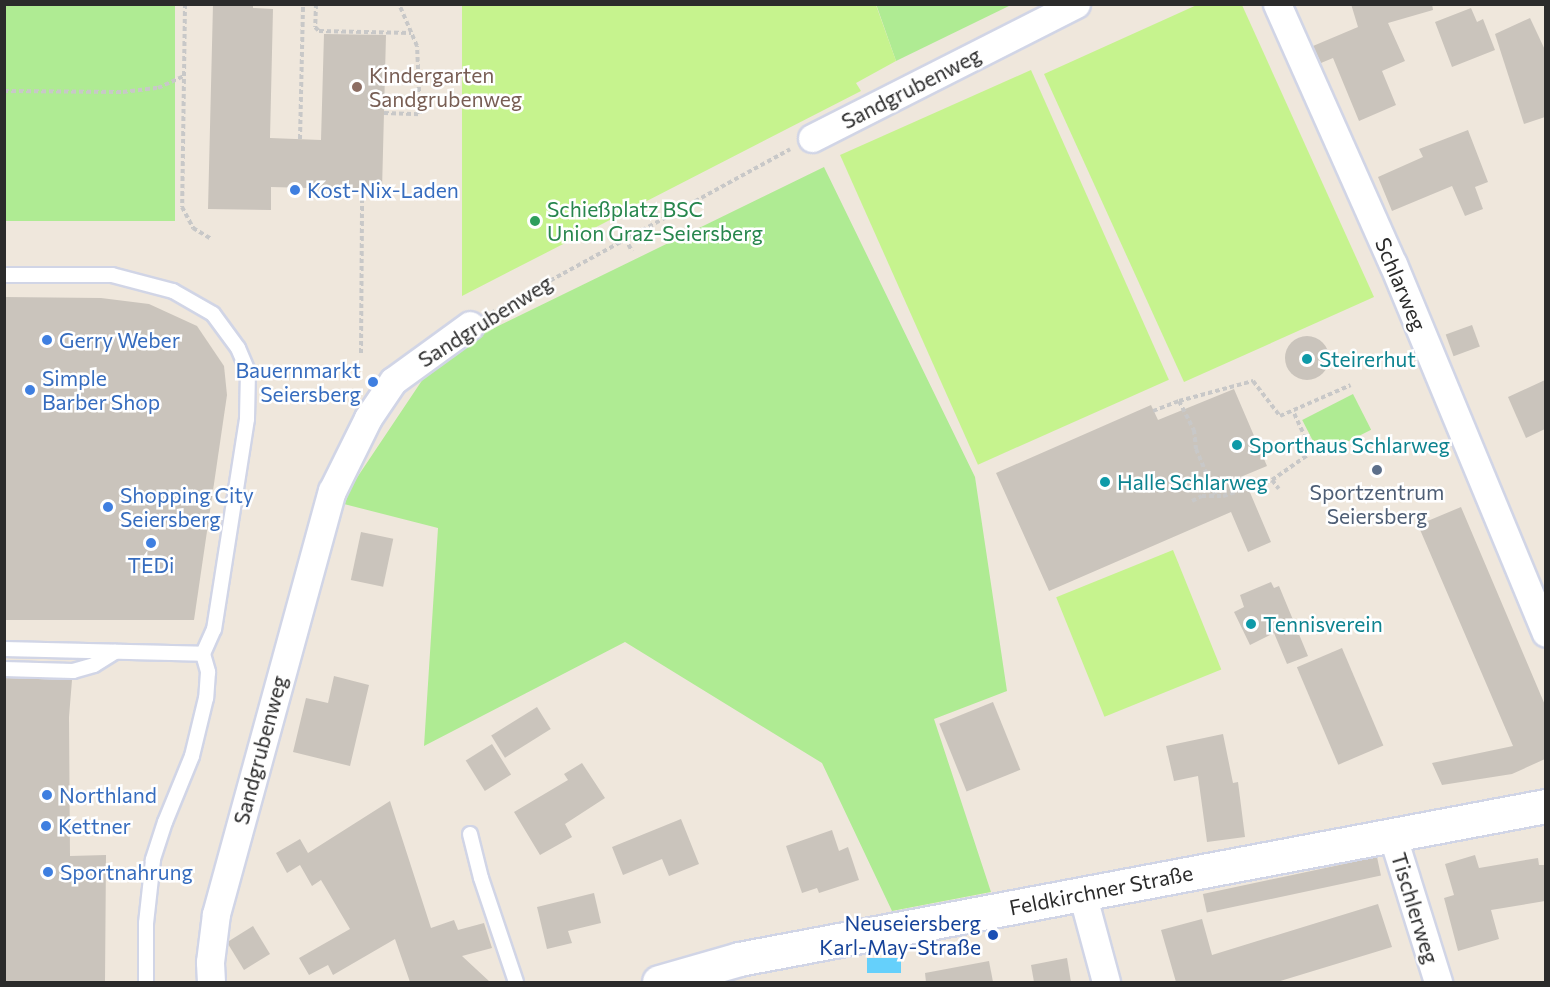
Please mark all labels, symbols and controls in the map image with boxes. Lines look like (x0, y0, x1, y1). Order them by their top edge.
street label: Sandgrubenweg (837, 42, 985, 134)
place label: Kindergarten Sandgrubenweg (369, 62, 522, 112)
marker: Kindergarten Sandgrubenweg (350, 80, 364, 94)
place label: Kost-Nix-Laden (307, 177, 459, 203)
marker: Kost-Nix-Laden (288, 183, 302, 197)
place label: Schießplatz BSC Union Graz-Seiersberg (547, 196, 763, 246)
marker: Schießplatz BSC Union Graz-Seiersberg (528, 214, 542, 228)
street label: Schlarweg (1370, 234, 1432, 334)
street label: Sandgrubenweg (413, 270, 557, 372)
place label: Gerry Weber (59, 327, 180, 353)
marker: Gerry Weber (40, 333, 54, 347)
place label: Steirerhut (1319, 346, 1416, 372)
marker: Steirerhut (1300, 352, 1314, 366)
place label: Bauernmarkt Seiersberg (236, 357, 361, 407)
place label: Simple Barber Shop (42, 365, 160, 415)
marker: Bauernmarkt Seiersberg (366, 375, 380, 389)
marker: Simple Barber Shop (23, 383, 37, 397)
place label: Sporthaus Schlarweg (1249, 432, 1450, 458)
marker: Sporthaus Schlarweg (1230, 438, 1244, 452)
marker: Sportzentrum Seiersberg (1370, 463, 1384, 477)
place label: Halle Schlarweg (1117, 469, 1268, 495)
marker: Halle Schlarweg (1098, 475, 1112, 489)
place label: Sportzentrum Seiersberg (1310, 479, 1444, 529)
place label: Shopping City Seiersberg (120, 482, 254, 532)
marker: Shopping City Seiersberg (101, 500, 115, 514)
marker: TEDi (144, 536, 158, 550)
place label: TEDi (128, 552, 174, 578)
place label: Tennisverein (1263, 611, 1383, 637)
marker: Tennisverein (1244, 617, 1258, 631)
street label: Sandgrubenweg (228, 673, 292, 827)
place label: Northland (59, 782, 157, 808)
marker: Northland (40, 788, 54, 802)
place label: Kettner (58, 813, 131, 839)
marker: Kettner (39, 819, 53, 833)
street label: Tischlerweg (1386, 850, 1444, 966)
place label: Sportnahrung (60, 859, 193, 885)
street label: Feldkirchner Straße (1007, 860, 1195, 920)
marker: Sportnahrung (41, 865, 55, 879)
place label: Neuseiersberg Karl-May-Straße (819, 910, 981, 960)
marker: Neuseiersberg Karl-May-Straße (986, 928, 1000, 942)

